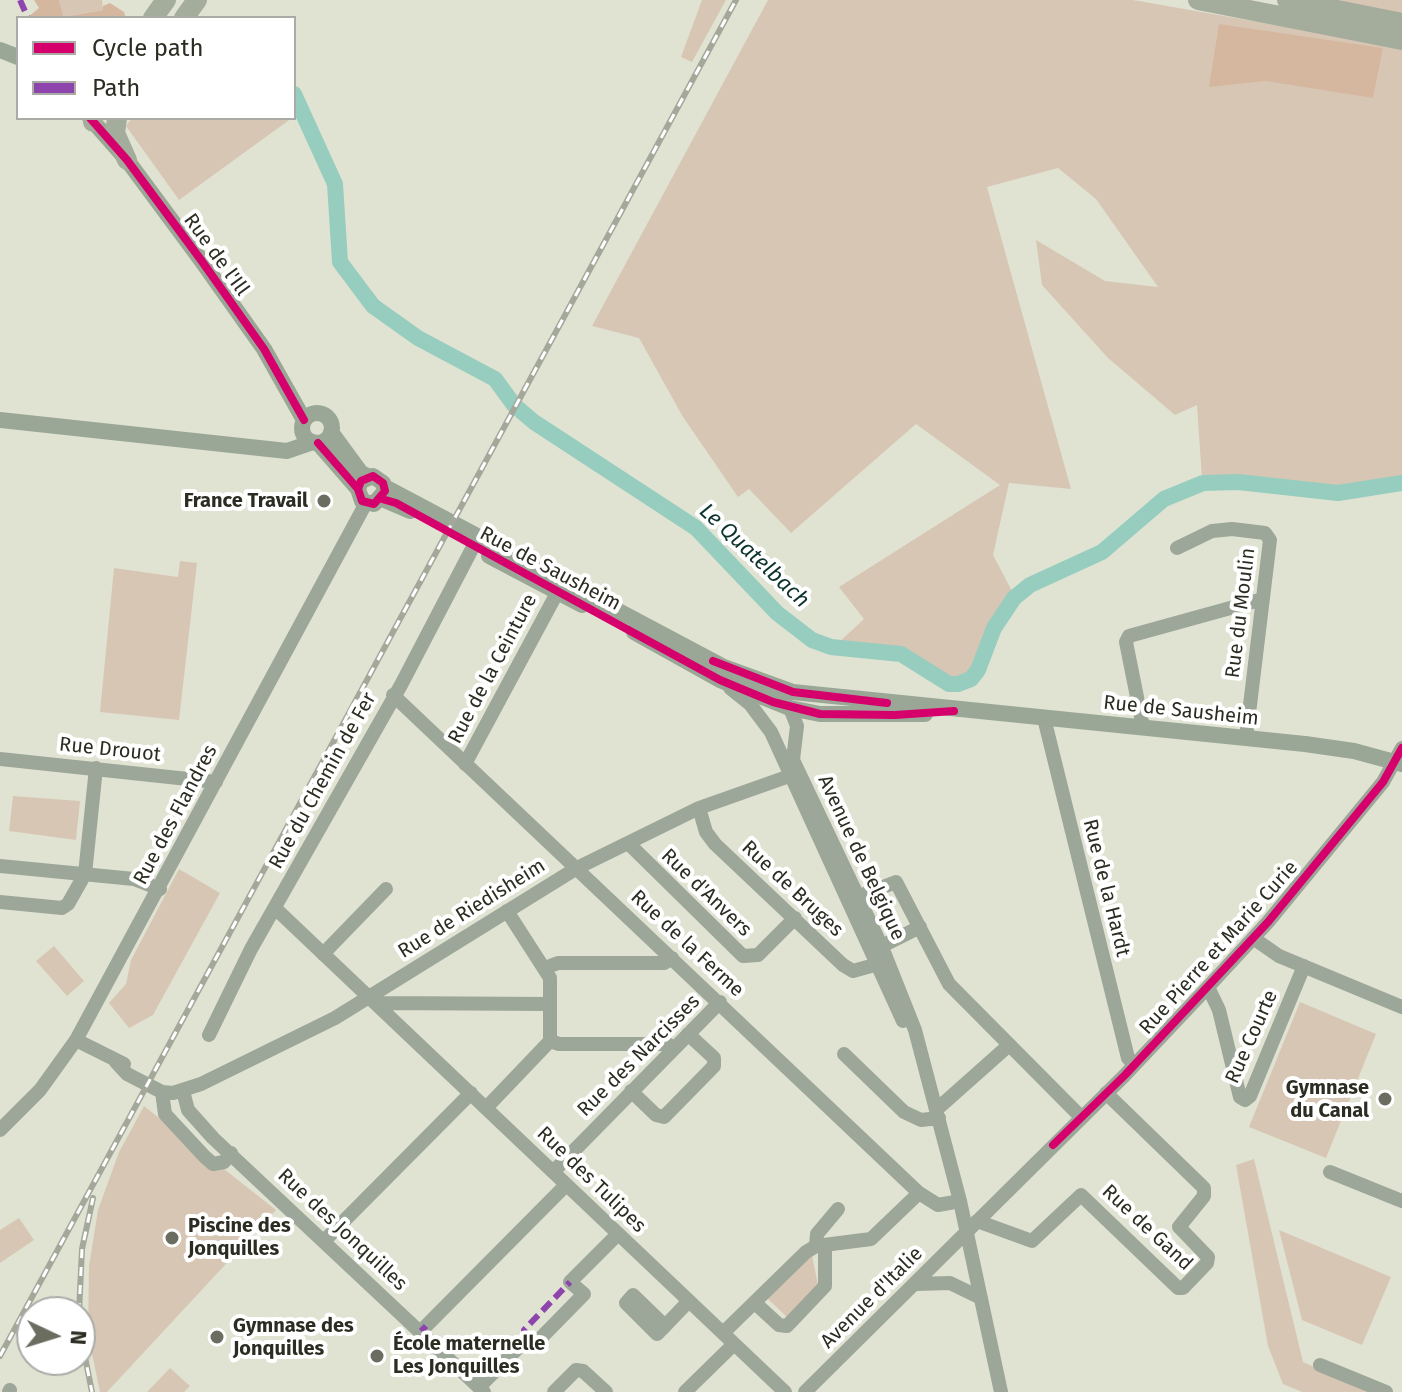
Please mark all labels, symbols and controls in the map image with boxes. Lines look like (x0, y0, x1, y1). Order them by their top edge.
legend (16, 16, 296, 120)
text: Cycle path (92, 34, 204, 62)
text: Path (92, 74, 140, 102)
street label: Rue de l'Ill (178, 209, 254, 301)
place label: France Travail (184, 489, 308, 513)
marker: France Travail (315, 492, 333, 510)
water label: Le Quatelbach (693, 498, 815, 614)
street label: Rue de Sausheim (475, 522, 625, 616)
street label: Rue du Moulin (1221, 547, 1261, 679)
street label: Rue de la Ceinture (443, 590, 543, 748)
street label: Rue du Chemin de Fer (264, 689, 382, 873)
street label: Rue de Sausheim (1102, 691, 1260, 731)
street label: Rue Drouot (58, 733, 162, 767)
street label: Rue des Flandres (129, 741, 223, 889)
street label: Avenue de Belgique (812, 772, 910, 944)
street label: Rue de la Hardt (1077, 817, 1135, 959)
street label: Rue de Bruges (736, 836, 848, 942)
street label: Rue d'Anvers (656, 844, 756, 942)
street label: Rue de Riedisheim (394, 854, 550, 964)
street label: Rue Pierre et Marie Curie (1135, 856, 1303, 1040)
street label: Rue de la Ferme (625, 885, 749, 1003)
street label: Rue Courte (1221, 987, 1283, 1087)
street label: Rue des Narcisses (573, 990, 705, 1122)
place label: Gymnase du Canal (1286, 1076, 1369, 1123)
marker: Gymnase du Canal (1376, 1090, 1394, 1108)
street label: Rue des Tulipes (532, 1122, 650, 1238)
street label: Rue des Jonquilles (272, 1164, 412, 1296)
street label: Rue de Gand (1097, 1180, 1197, 1276)
place label: Piscine des Jonquilles (188, 1214, 291, 1261)
marker: Piscine des Jonquilles (163, 1229, 181, 1247)
street label: Avenue d'Italie (816, 1242, 928, 1354)
north arrow (16, 1296, 96, 1376)
place label: Gymnase des Jonquilles (233, 1314, 354, 1361)
marker: Gymnase des Jonquilles (208, 1328, 226, 1346)
text: N (64, 1329, 92, 1346)
place label: École maternelle Les Jonquilles (393, 1332, 545, 1379)
marker: École maternelle Les Jonquilles (368, 1347, 386, 1365)

